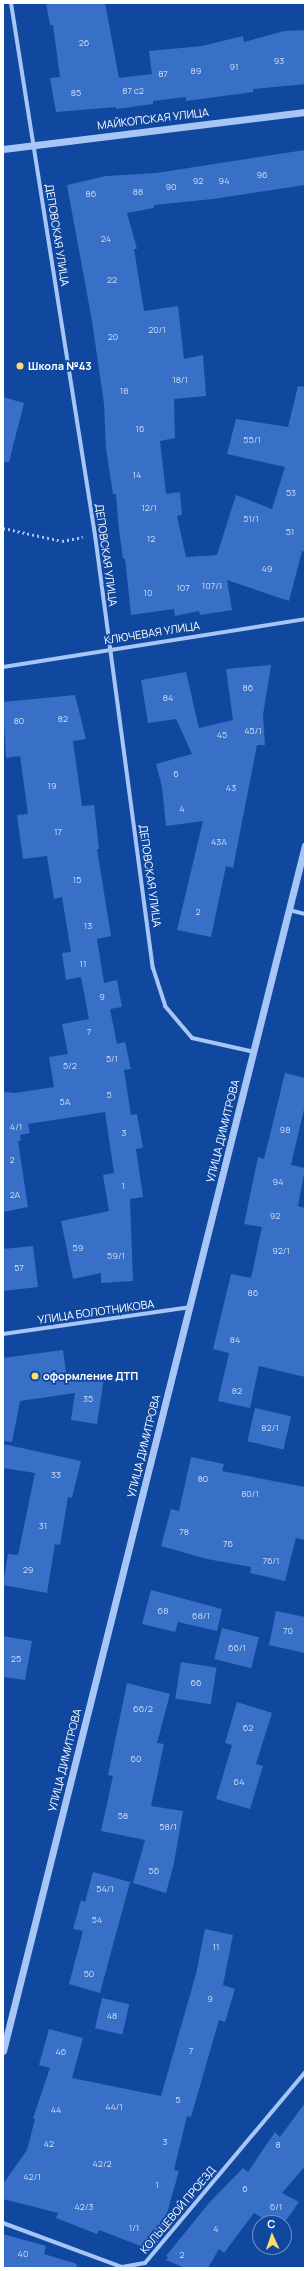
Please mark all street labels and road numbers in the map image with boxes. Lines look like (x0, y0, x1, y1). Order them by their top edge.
street label: МАЙКОПСКАЯ УЛИЦА (97, 106, 209, 132)
street label: ДЕПОВСКАЯ УЛИЦА (42, 183, 72, 287)
street label: ДЕПОВСКАЯ УЛИЦА (92, 503, 120, 607)
street label: КЛЮЧЕВАЯ УЛИЦА (103, 619, 201, 647)
street label: ДЕПОВСКАЯ УЛИЦА (136, 824, 164, 928)
street label: УЛИЦА ДИМИТРОВА (204, 1078, 242, 1184)
street label: УЛИЦА БОЛОТНИКОВА (37, 1297, 155, 1327)
street label: УЛИЦА ДИМИТРОВА (125, 1393, 163, 1499)
street label: УЛИЦА ДИМИТРОВА (46, 1707, 84, 1813)
street label: КОЛЬЦЕВОЙ ПРОЕЗД (138, 2164, 218, 2256)

